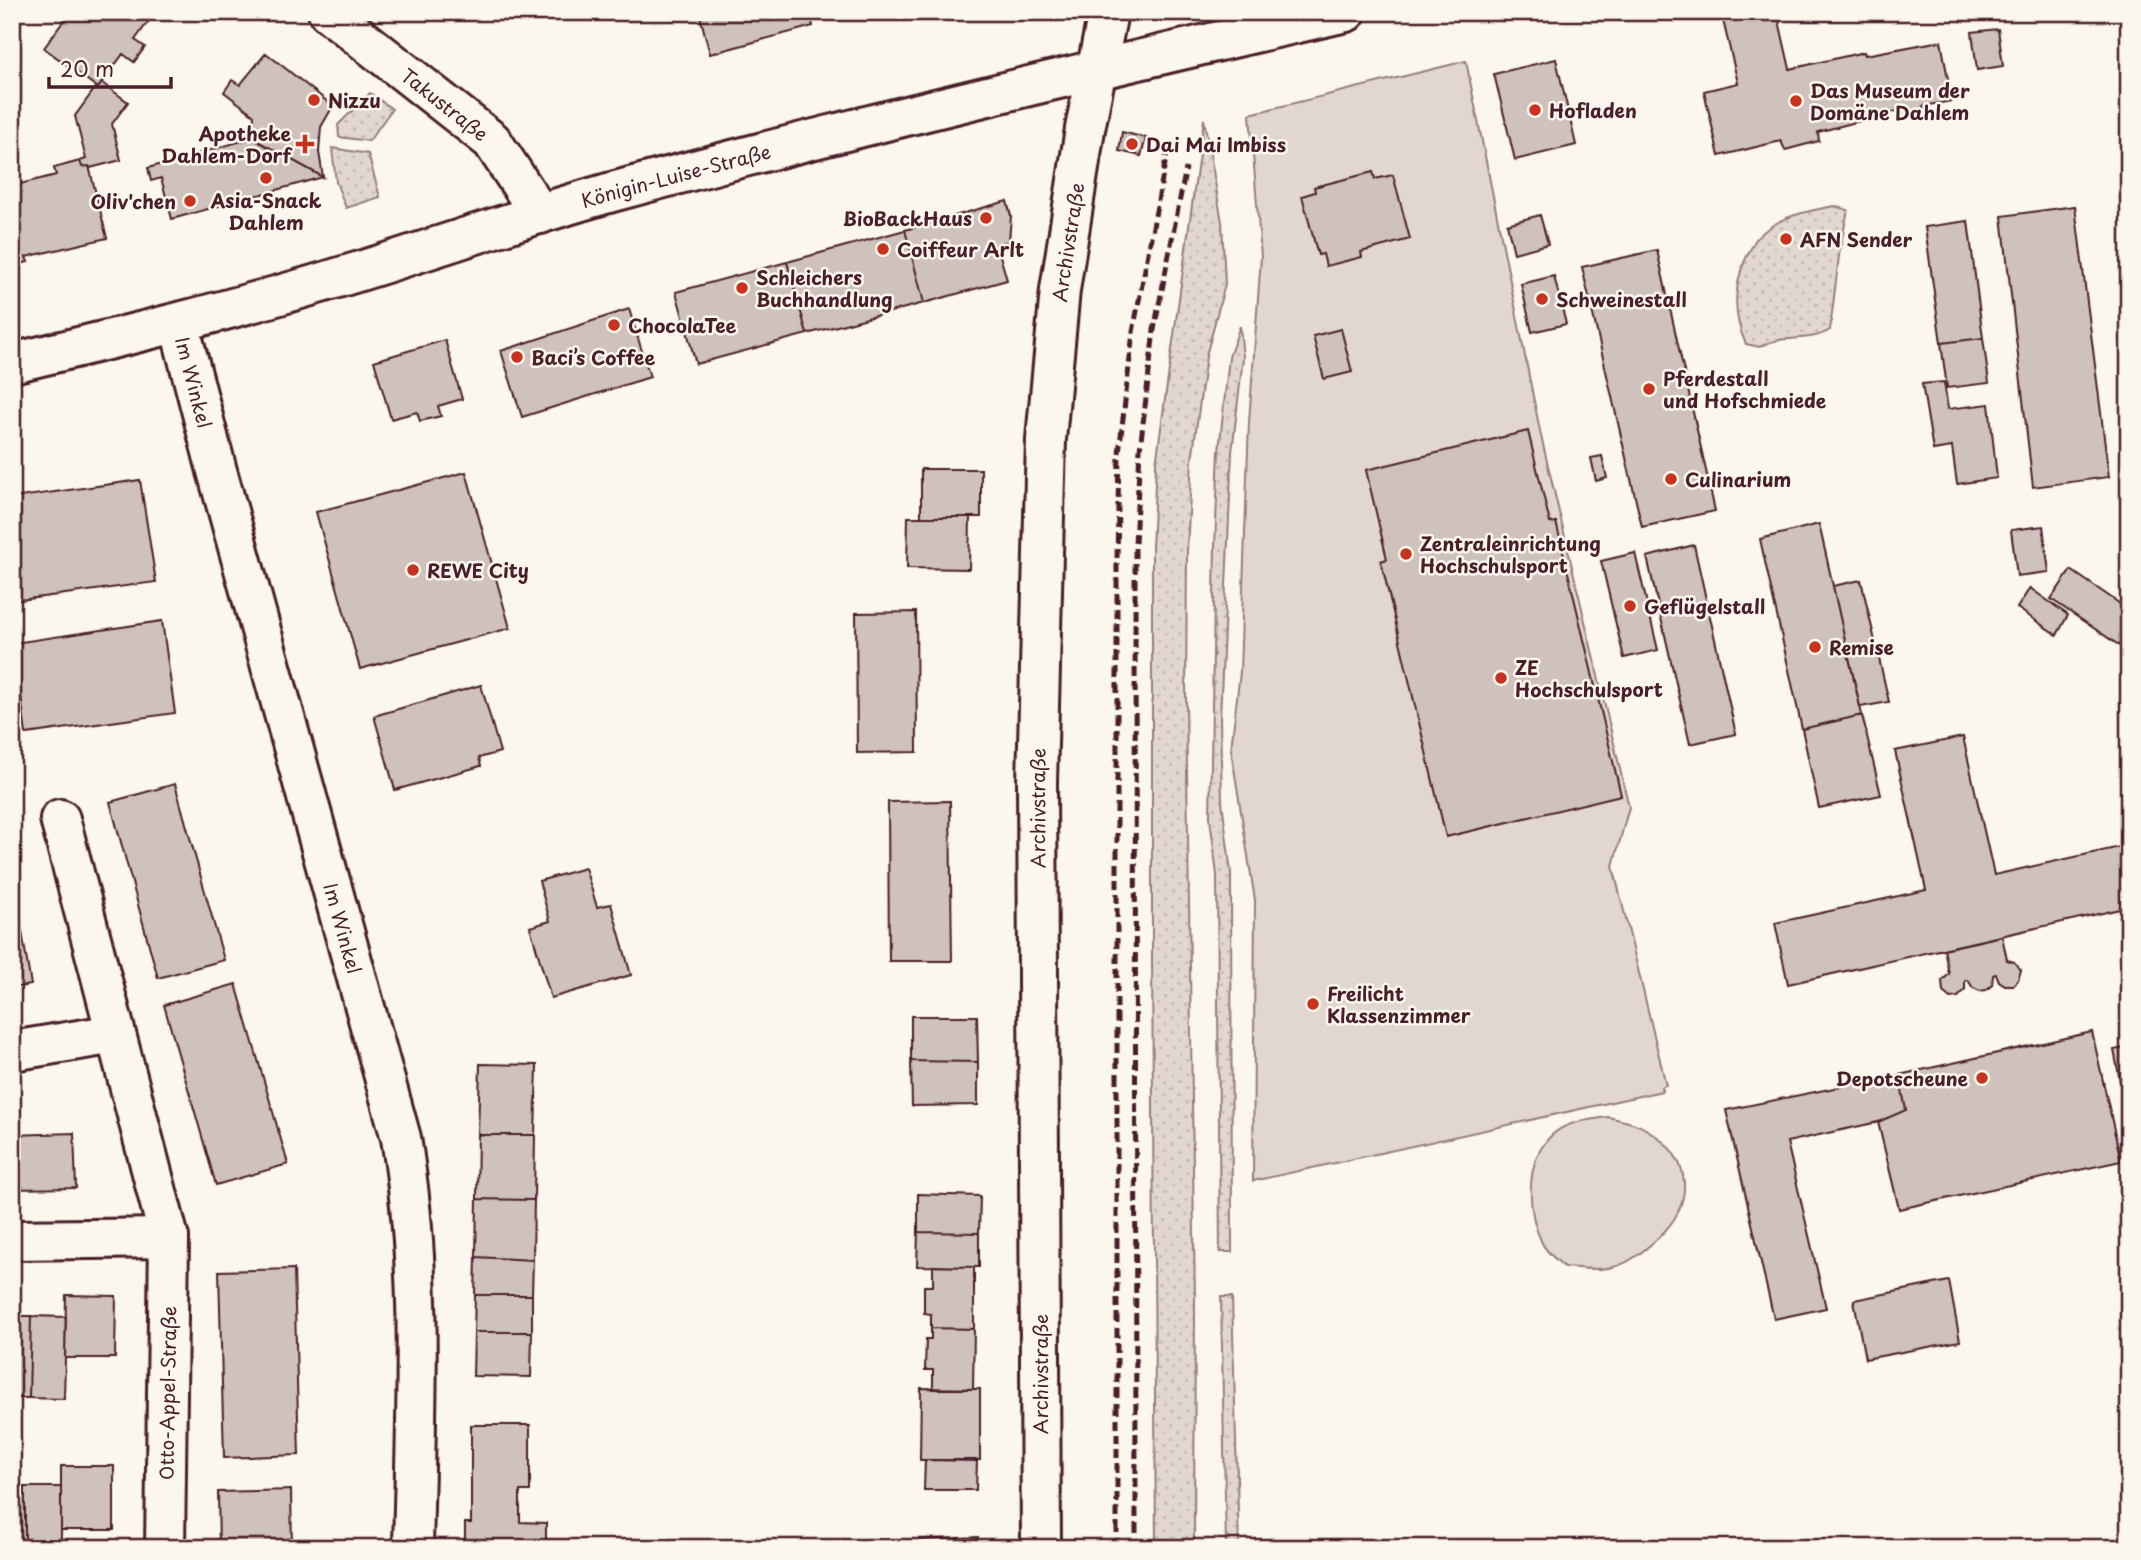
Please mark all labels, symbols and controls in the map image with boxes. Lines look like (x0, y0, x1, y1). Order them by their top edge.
scale bar (49, 46, 172, 90)
text: 20 m (60, 52, 114, 84)
street label: Takustraße (396, 61, 495, 147)
place label: Das Museum der Domäne Dahlem (1810, 76, 1970, 126)
place label: Nizzu (328, 86, 381, 114)
marker: Nizzu (306, 92, 322, 108)
marker: Das Museum der Domäne Dahlem (1788, 93, 1804, 109)
place label: Hofladen (1549, 96, 1637, 124)
marker: Hofladen (1527, 102, 1543, 118)
place label: Apotheke Dahlem-Dorf (161, 119, 292, 169)
place label: Dai Mai Imbiss (1146, 130, 1286, 158)
marker: Apotheke Dahlem-Dorf (297, 136, 313, 152)
marker: Dai Mai Imbiss (1124, 136, 1140, 152)
street label: Königin-Luise-Straße (577, 137, 774, 214)
marker: Asia-Snack Dahlem (258, 170, 274, 186)
street label: Archivstraße (1045, 181, 1090, 303)
place label: Asia-Snack Dahlem (210, 186, 322, 236)
place label: Oliv'chen (90, 187, 176, 215)
marker: Oliv'chen (182, 193, 198, 209)
place label: BioBackHaus (843, 204, 972, 232)
marker: BioBackHaus (978, 210, 994, 226)
place label: AFN Sender (1800, 225, 1913, 253)
marker: AFN Sender (1778, 231, 1794, 247)
place label: Coiffeur Arlt (897, 235, 1024, 263)
marker: Coiffeur Arlt (875, 241, 891, 257)
place label: Schleichers Buchhandlung (756, 263, 893, 313)
marker: Schleichers Buchhandlung (734, 280, 750, 296)
place label: Schweinestall (1556, 285, 1687, 313)
marker: Schweinestall (1534, 291, 1550, 307)
place label: ChocolaTee (628, 311, 736, 339)
marker: ChocolaTee (606, 317, 622, 333)
street label: Im Winkel (169, 334, 219, 431)
place label: Baci’s Coffee (531, 343, 655, 371)
marker: Baci’s Coffee (509, 349, 525, 365)
place label: Pferdestall und Hofschmiede (1663, 364, 1826, 414)
marker: Pferdestall und Hofschmiede (1641, 381, 1657, 397)
place label: Culinarium (1685, 465, 1791, 493)
marker: Culinarium (1663, 471, 1679, 487)
place label: Zentraleinrichtung Hochschulsport (1420, 529, 1601, 579)
marker: Zentraleinrichtung Hochschulsport (1398, 546, 1414, 562)
place label: REWE City (427, 556, 529, 584)
marker: REWE City (405, 562, 421, 578)
place label: Geflügelstall (1644, 592, 1765, 620)
marker: Geflügelstall (1622, 598, 1638, 614)
place label: Remise (1829, 633, 1894, 661)
marker: Remise (1807, 639, 1823, 655)
place label: ZE Hochschulsport (1515, 653, 1663, 703)
marker: ZE Hochschulsport (1493, 670, 1509, 686)
street label: Archivstraße (1023, 747, 1052, 868)
street label: Im Winkel (317, 880, 369, 977)
place label: Freilicht Klassenzimmer (1327, 979, 1471, 1029)
marker: Freilicht Klassenzimmer (1305, 996, 1321, 1012)
place label: Depotscheune (1836, 1064, 1968, 1092)
marker: Depotscheune (1974, 1070, 1990, 1086)
street label: Otto-Appel-Straße (151, 1306, 183, 1480)
street label: Archivstraße (1026, 1314, 1054, 1434)

